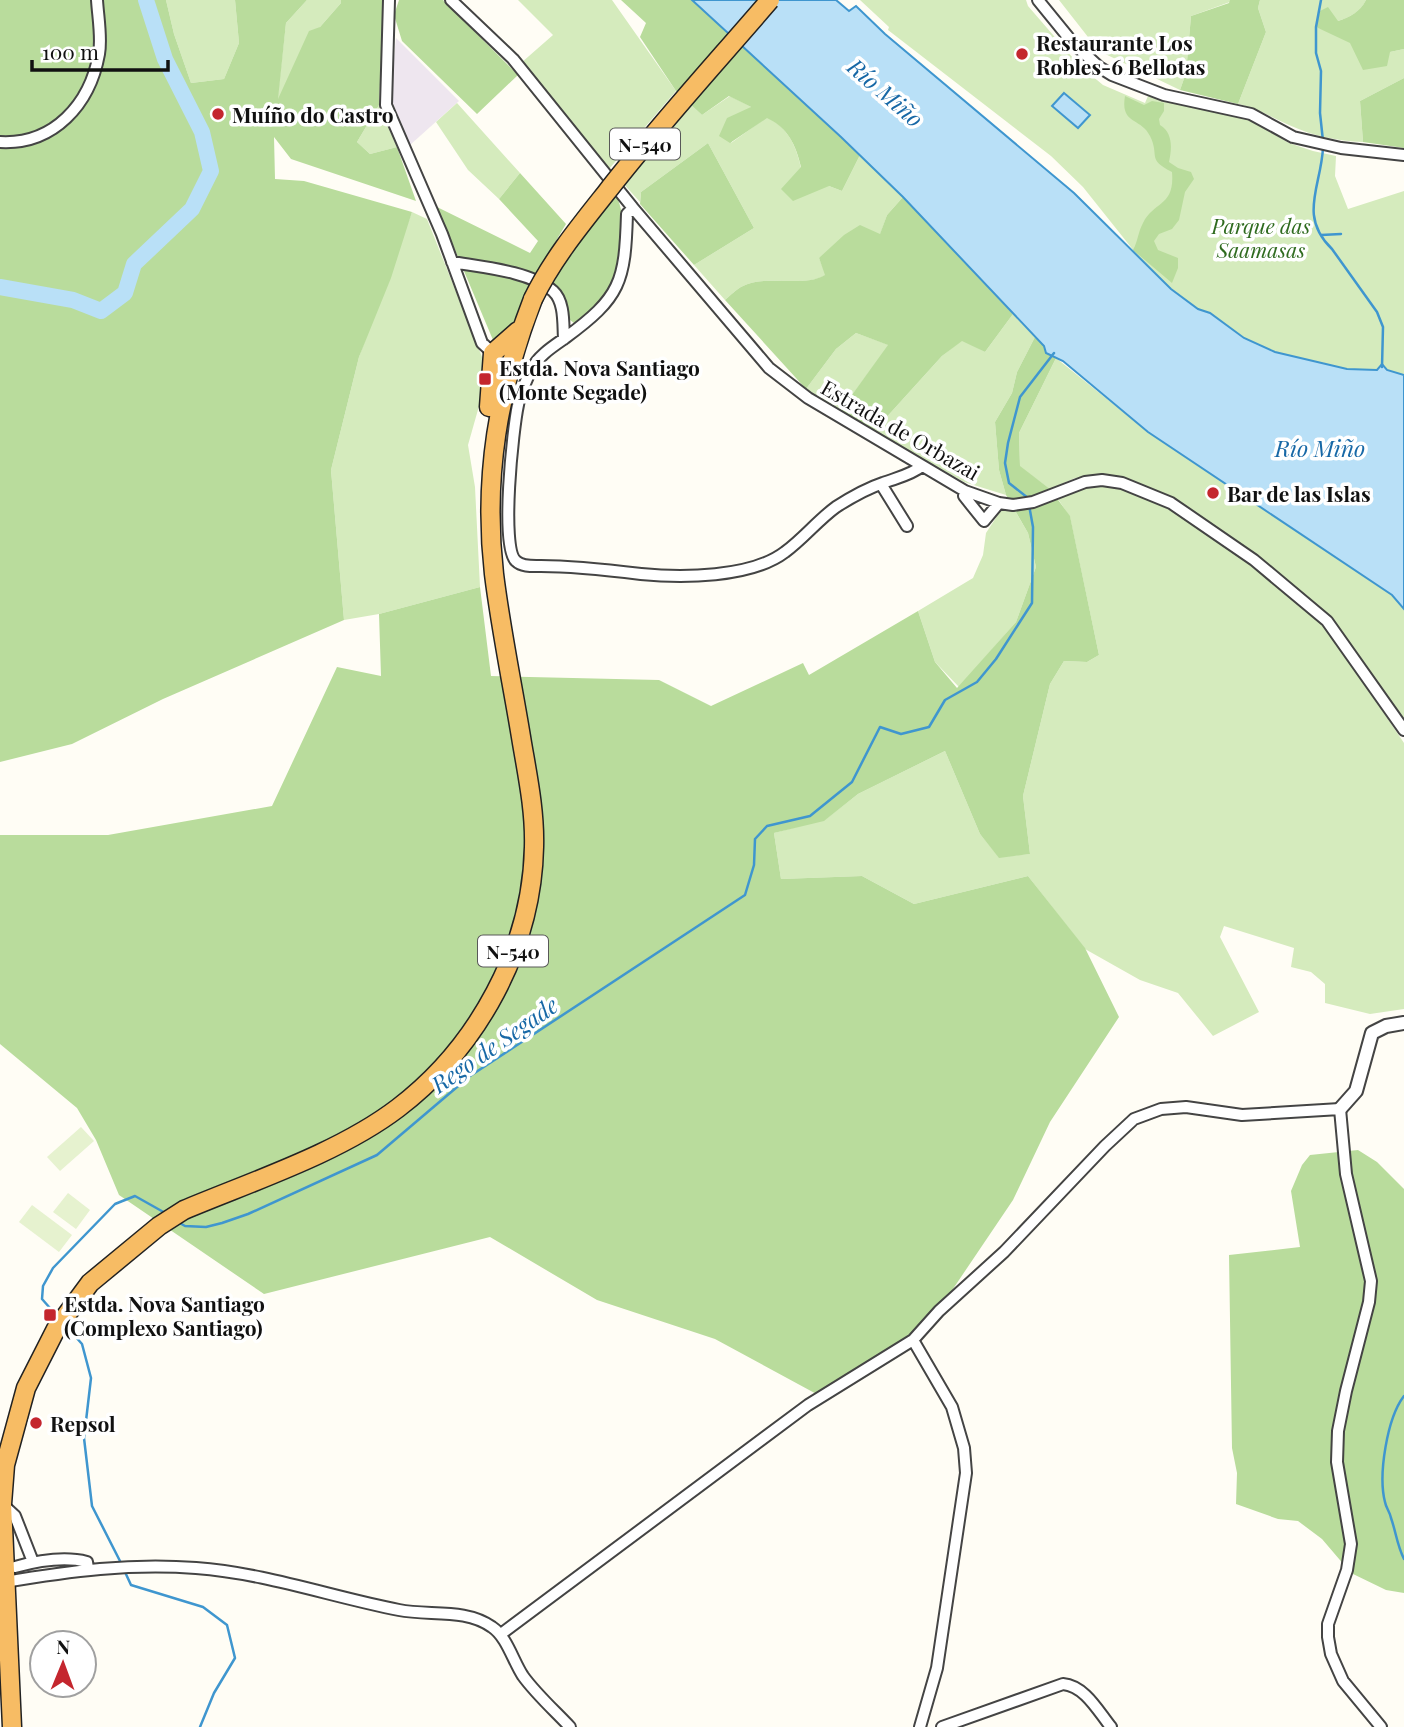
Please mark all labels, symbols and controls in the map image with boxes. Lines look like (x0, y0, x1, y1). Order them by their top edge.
scale bar (32, 28, 168, 72)
place label: Restaurante Los Robles-6 Bellotas (1036, 28, 1205, 80)
text: 100 m (42, 37, 99, 65)
marker: Restaurante Los Robles-6 Bellotas (1014, 46, 1030, 62)
water label: Río Miño (841, 50, 930, 133)
place label: Muíño do Castro (232, 100, 394, 128)
marker: Muíño do Castro (210, 106, 226, 122)
road number: N-540 (610, 128, 680, 160)
park label: Parque das Saamasas (1211, 211, 1310, 263)
place label: Estda. Nova Santiago (Monte Segade) (499, 353, 700, 405)
marker: Estda. Nova Santiago (Monte Segade) (477, 371, 493, 387)
street label: Estrada de Orbazai (817, 372, 985, 486)
water label: Río Miño (1274, 432, 1365, 463)
place label: Bar de las Islas (1227, 479, 1371, 507)
marker: Bar de las Islas (1205, 485, 1221, 501)
road number: N-540 (478, 936, 548, 967)
water label: Rego de Segade (424, 989, 564, 1100)
place label: Estda. Nova Santiago (Complexo Santiago) (64, 1289, 265, 1341)
marker: Estda. Nova Santiago (Complexo Santiago) (42, 1307, 58, 1323)
place label: Repsol (50, 1409, 116, 1437)
marker: Repsol (28, 1415, 44, 1431)
north arrow (28, 1629, 98, 1699)
text: N (56, 1633, 71, 1659)

